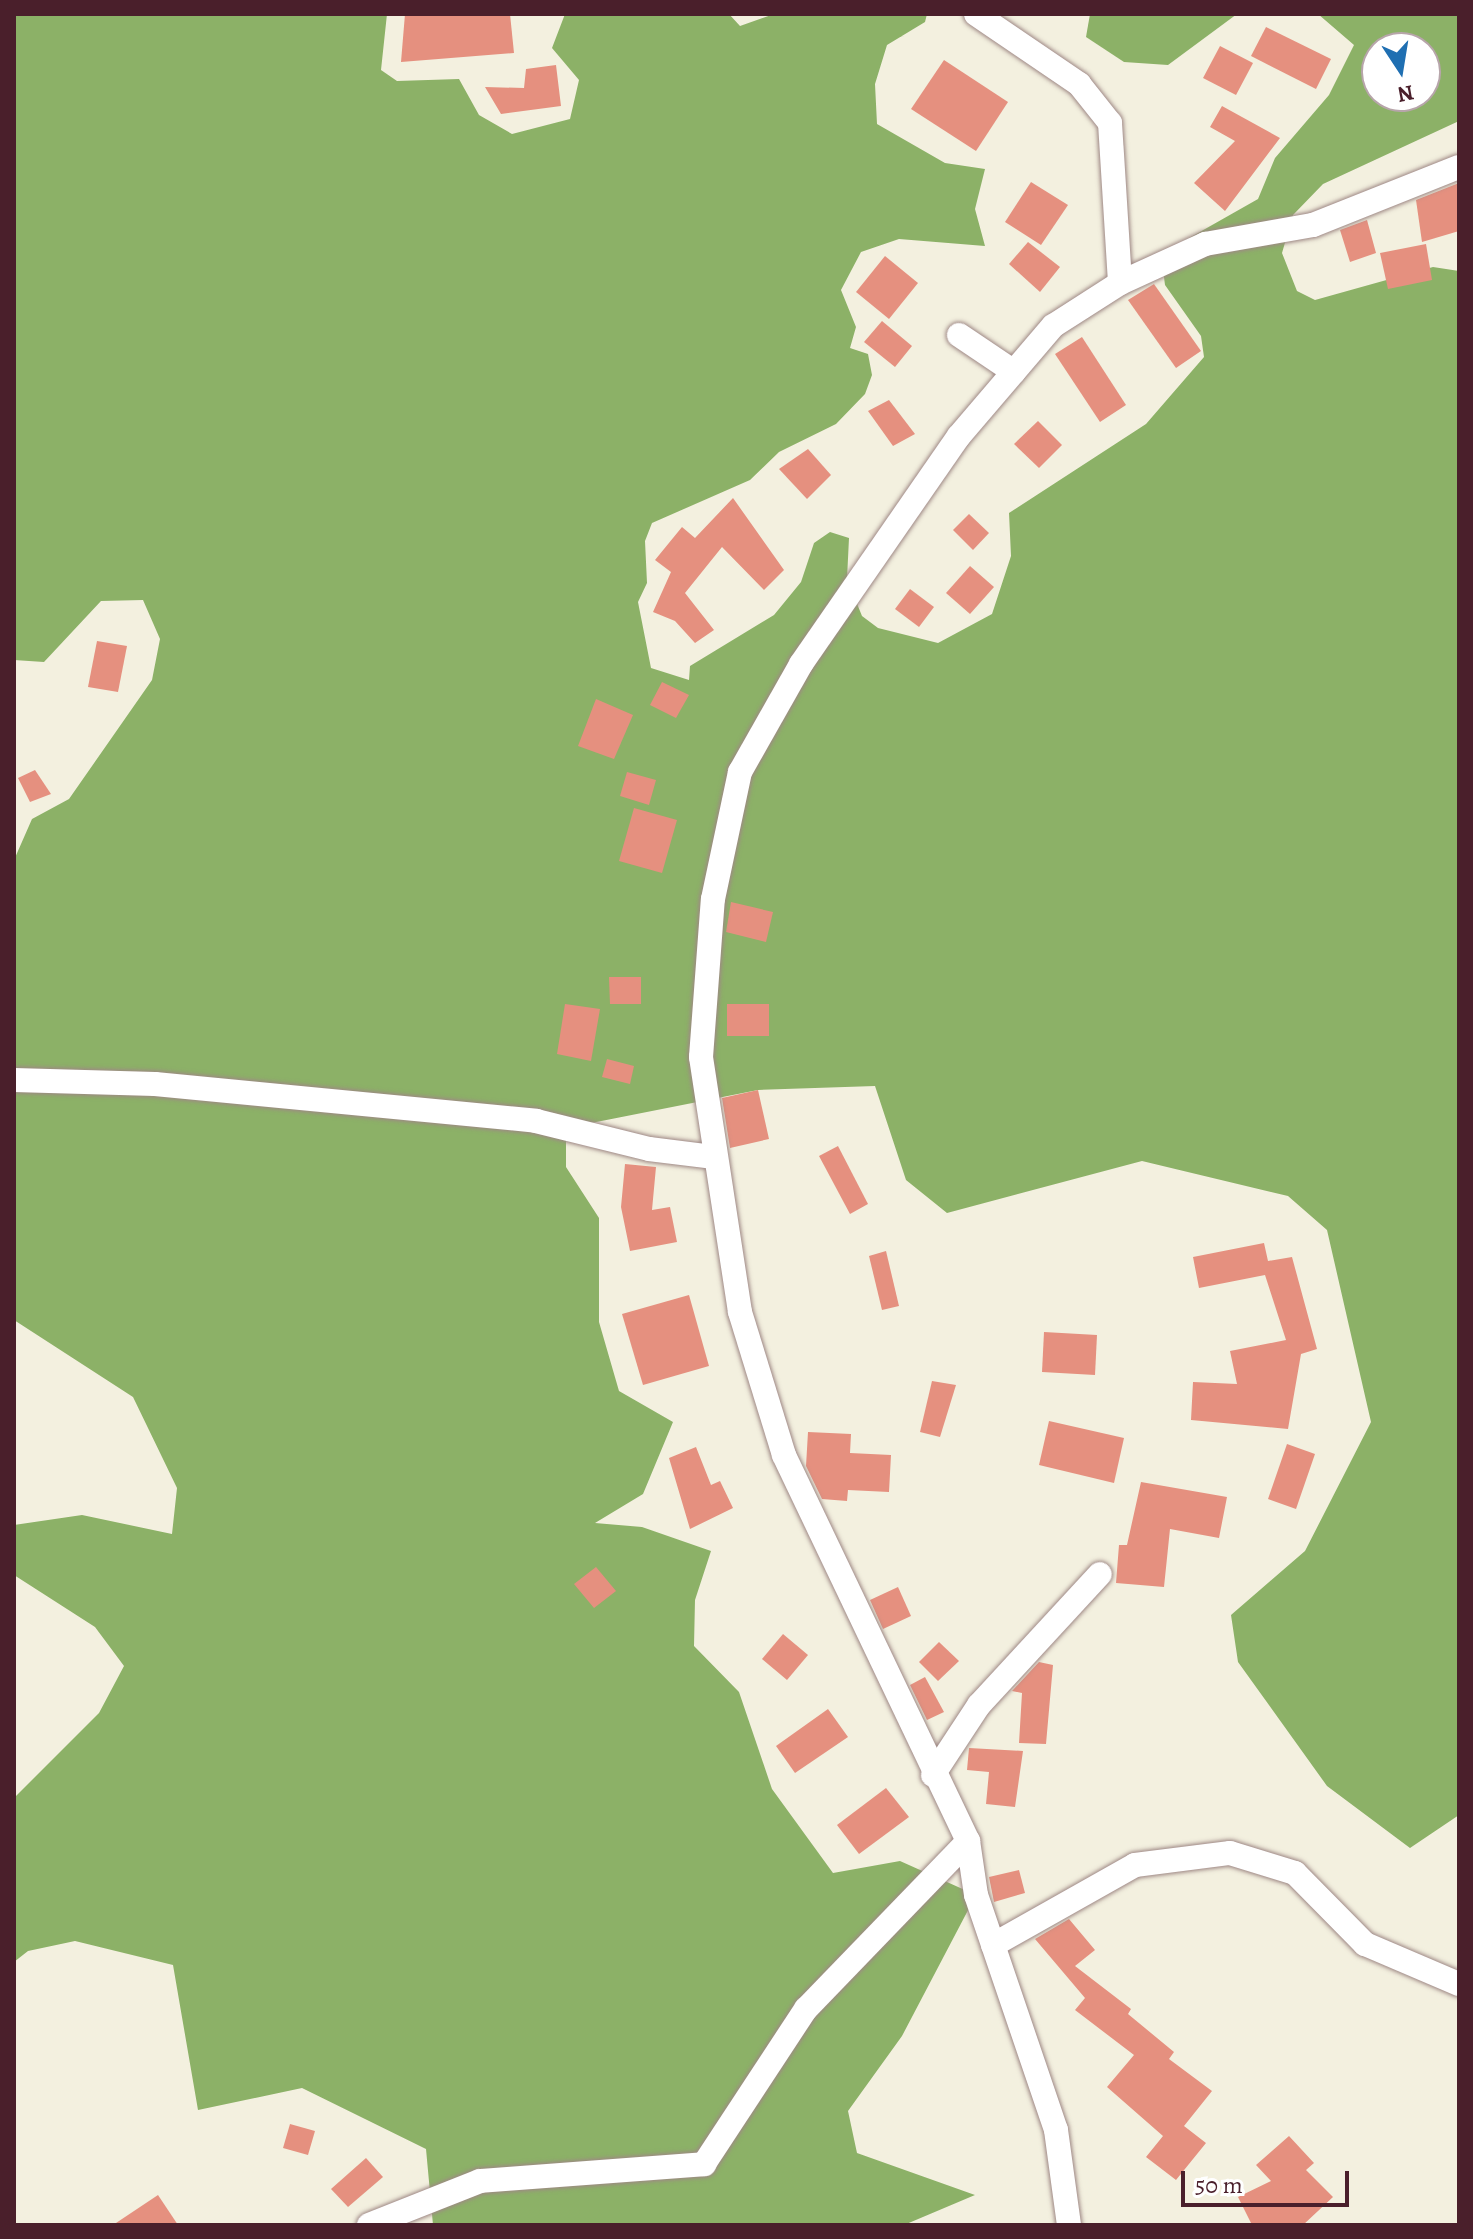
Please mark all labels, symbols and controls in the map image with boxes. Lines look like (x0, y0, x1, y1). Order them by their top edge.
north arrow (1361, 32, 1441, 112)
text: N (1395, 77, 1417, 110)
scale bar (1185, 2155, 1353, 2205)
text: 50 m (1195, 2169, 1243, 2201)

